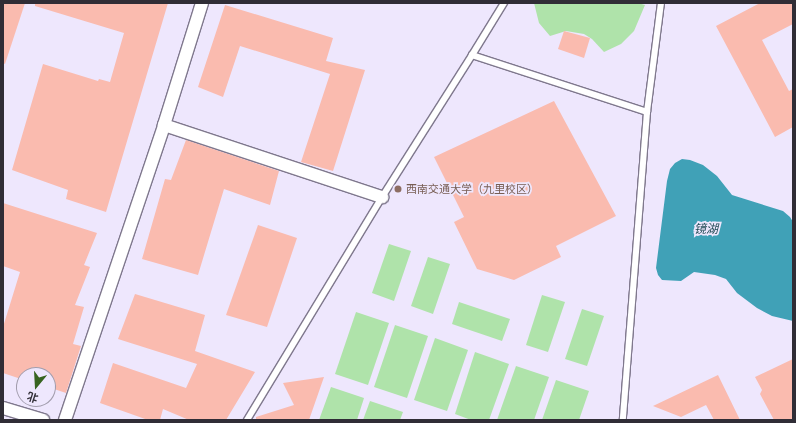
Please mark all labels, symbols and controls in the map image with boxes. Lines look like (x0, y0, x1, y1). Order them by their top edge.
place label: 西南交通大学（九里校区） (406, 182, 538, 196)
marker: 西南交通大学（九里校区） (393, 184, 403, 194)
water label: 镜湖 (694, 222, 718, 236)
north arrow (16, 367, 56, 407)
text: 北 (25, 389, 40, 406)

